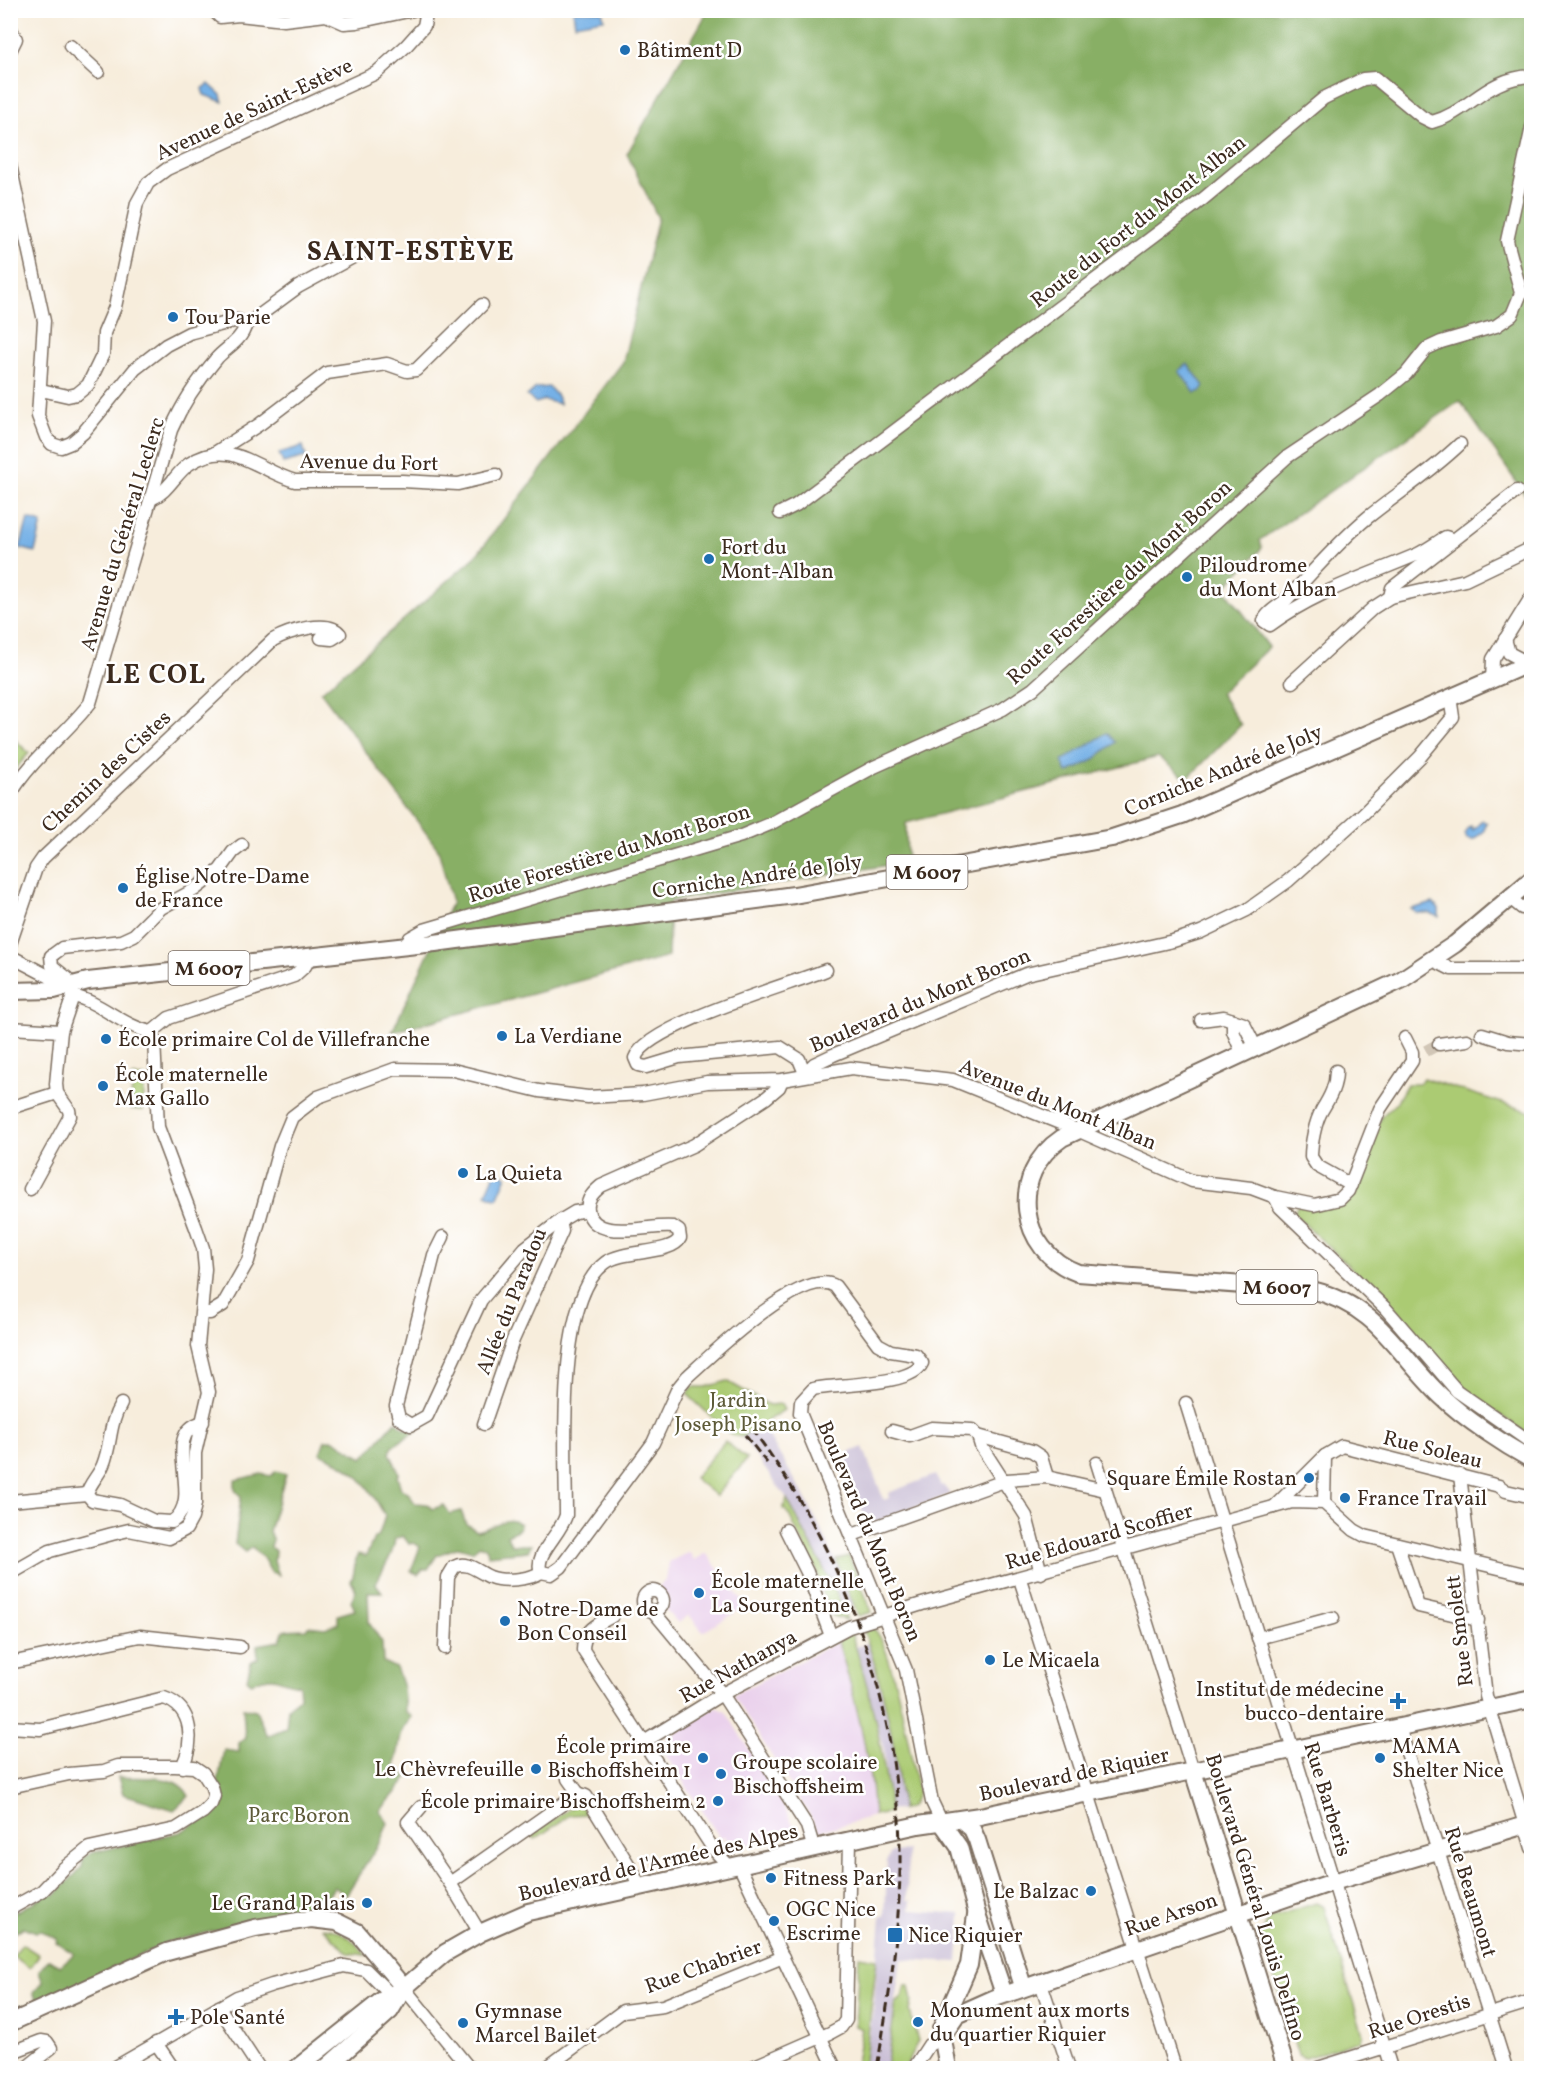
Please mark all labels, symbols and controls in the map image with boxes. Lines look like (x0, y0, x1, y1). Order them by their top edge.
place label: Bâtiment D (637, 37, 742, 66)
marker: Bâtiment D (618, 43, 632, 57)
street label: Avenue de Saint-Estève (151, 52, 358, 169)
street label: Route du Fort du Mont Alban (1025, 129, 1253, 316)
district label: SAINT-ESTÈVE (307, 234, 515, 272)
place label: Tou Parie (185, 304, 271, 333)
marker: Tou Parie (166, 310, 180, 324)
street label: Avenue du Général Leclerc (74, 414, 173, 655)
street label: Avenue du Fort (299, 448, 439, 479)
street label: Route Forestière du Mont Boron (1001, 474, 1239, 692)
place label: Fort du Mont-Alban (721, 534, 834, 587)
marker: Fort du Mont-Alban (702, 552, 716, 566)
place label: Piloudrome du Mont Alban (1199, 552, 1337, 605)
marker: Piloudrome du Mont Alban (1180, 570, 1194, 584)
district label: LE COL (105, 657, 207, 695)
street label: Chemin des Cistes (36, 704, 178, 840)
street label: Corniche André de Joly (1120, 718, 1328, 824)
street label: Route Forestière du Mont Boron (465, 798, 754, 911)
street label: Corniche André de Joly (650, 848, 865, 907)
road number: M 6007 (886, 855, 968, 889)
place label: Église Notre-Dame de France (135, 863, 310, 916)
marker: Église Notre-Dame de France (116, 881, 130, 895)
street label: Boulevard du Mont Boron (806, 942, 1036, 1061)
road number: M 6007 (168, 951, 250, 985)
place label: La Verdiane (514, 1023, 622, 1052)
place label: École primaire Col de Villefranche (118, 1026, 430, 1055)
marker: La Verdiane (495, 1029, 509, 1043)
marker: École primaire Col de Villefranche (99, 1032, 113, 1046)
street label: Avenue du Mont Alban (954, 1052, 1161, 1158)
place label: École maternelle Max Gallo (115, 1061, 268, 1114)
marker: École maternelle Max Gallo (96, 1079, 110, 1093)
place label: La Quieta (475, 1160, 563, 1189)
marker: La Quieta (456, 1166, 470, 1180)
street label: Allée du Paradou (470, 1224, 555, 1379)
road number: M 6007 (1236, 1270, 1318, 1304)
park label: Jardin Joseph Pisano (674, 1387, 802, 1440)
street label: Boulevard du Mont Boron (809, 1417, 928, 1647)
street label: Rue Soleau (1380, 1424, 1485, 1477)
place label: Square Émile Rostan (1106, 1465, 1297, 1494)
marker: Square Émile Rostan (1302, 1471, 1316, 1485)
place label: France Travail (1357, 1485, 1487, 1514)
marker: France Travail (1338, 1491, 1352, 1505)
street label: Rue Edouard Scoffier (1002, 1497, 1197, 1578)
place label: École maternelle La Sourgentine (711, 1568, 864, 1621)
street label: Rue Smolett (1439, 1573, 1482, 1688)
marker: École maternelle La Sourgentine (692, 1586, 706, 1600)
place label: Notre-Dame de Bon Conseil (517, 1596, 658, 1649)
marker: Notre-Dame de Bon Conseil (498, 1614, 512, 1628)
street label: Rue Nathanya (675, 1623, 803, 1711)
place label: Le Micaela (1002, 1647, 1100, 1676)
marker: Le Micaela (983, 1653, 997, 1667)
place label: Institut de médecine bucco-dentaire (1196, 1676, 1384, 1729)
marker: Institut de médecine bucco-dentaire (1389, 1692, 1407, 1710)
place label: École primaire Bischoffsheim 1 (547, 1733, 691, 1786)
place label: MAMA Shelter Nice (1392, 1733, 1504, 1786)
street label: Rue Barberis (1295, 1739, 1358, 1860)
street label: Boulevard de Riquier (977, 1741, 1172, 1810)
place label: Groupe scolaire Bischoffsheim (733, 1749, 878, 1802)
street label: Boulevard Général Louis Delfino (1197, 1750, 1312, 2045)
marker: École primaire Bischoffsheim 1 (696, 1751, 710, 1765)
marker: MAMA Shelter Nice (1373, 1751, 1387, 1765)
place label: Le Chèvrefeuille (374, 1756, 524, 1785)
marker: Le Chèvrefeuille (529, 1762, 543, 1776)
marker: Groupe scolaire Bischoffsheim (714, 1767, 728, 1781)
place label: École primaire Bischoffsheim 2 (420, 1788, 706, 1817)
marker: École primaire Bischoffsheim 2 (711, 1794, 725, 1808)
park label: Parc Boron (248, 1802, 350, 1831)
street label: Boulevard de l'Armée des Alpes (516, 1817, 801, 1910)
street label: Rue Beaumont (1436, 1823, 1503, 1961)
place label: Fitness Park (783, 1865, 896, 1894)
marker: Fitness Park (764, 1871, 778, 1885)
place label: Le Balzac (993, 1878, 1079, 1907)
marker: Le Balzac (1084, 1884, 1098, 1898)
street label: Rue Arson (1121, 1886, 1222, 1945)
place label: Le Grand Palais (211, 1890, 355, 1919)
marker: Le Grand Palais (360, 1896, 374, 1910)
place label: OGC Nice Escrime (786, 1896, 876, 1949)
marker: OGC Nice Escrime (767, 1914, 781, 1928)
place label: Nice Riquier (908, 1922, 1023, 1951)
marker: Nice Riquier (886, 1926, 904, 1944)
street label: Rue Chabrier (641, 1933, 766, 2002)
street label: Rue Orestis (1365, 1987, 1474, 2048)
place label: Monument aux morts du quartier Riquier (930, 1997, 1130, 2050)
place label: Gymnase Marcel Bailet (475, 1998, 597, 2051)
place label: Pole Santé (190, 2004, 285, 2033)
marker: Pole Santé (167, 2008, 185, 2026)
marker: Monument aux morts du quartier Riquier (911, 2015, 925, 2029)
marker: Gymnase Marcel Bailet (456, 2016, 470, 2030)

